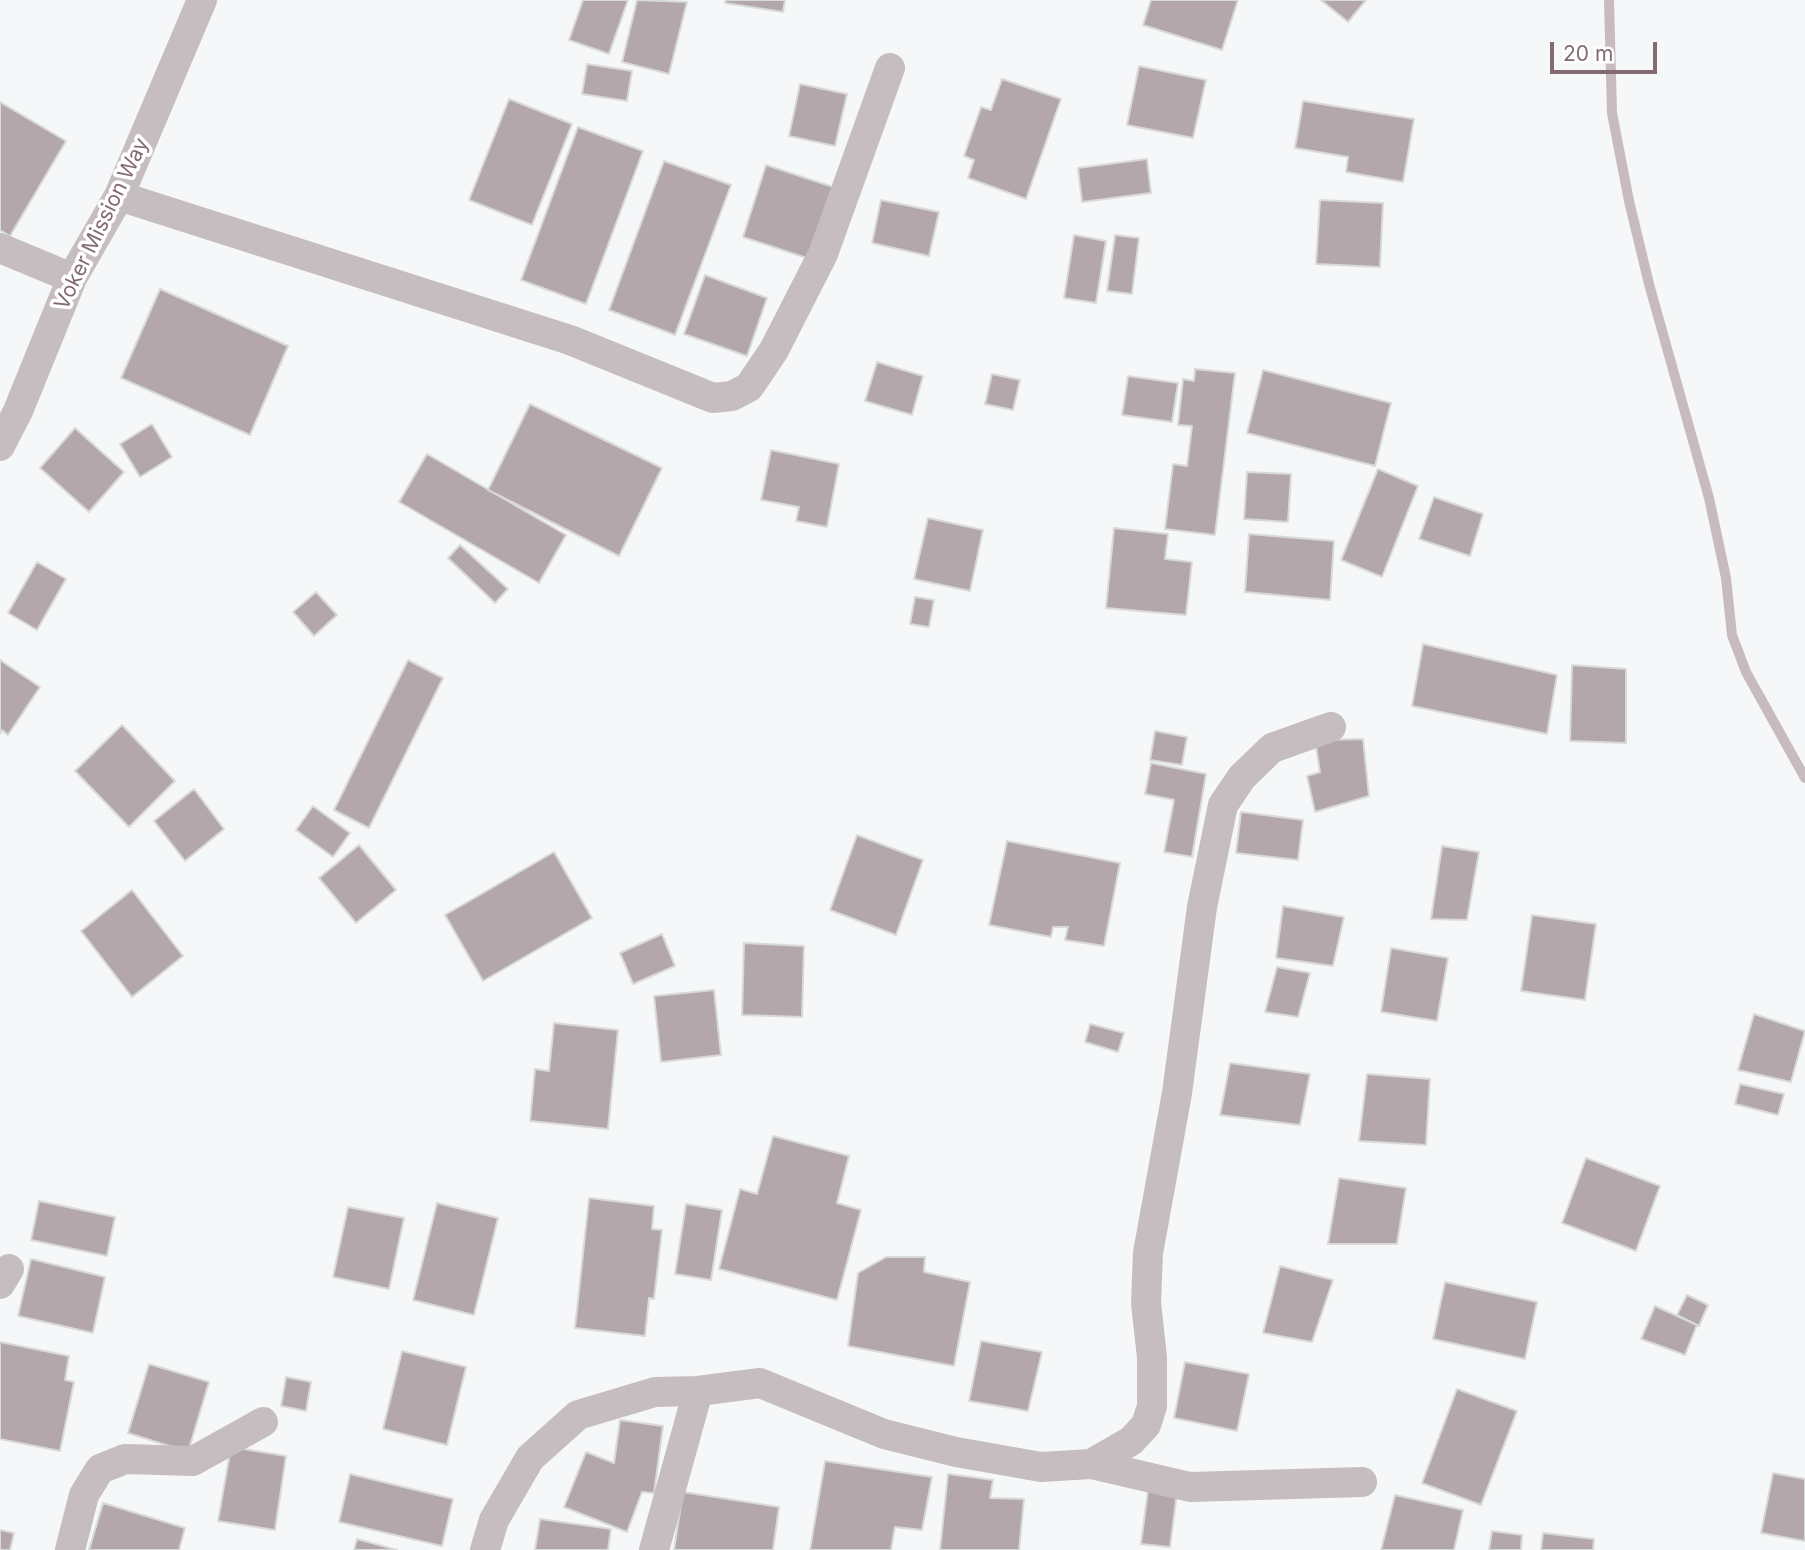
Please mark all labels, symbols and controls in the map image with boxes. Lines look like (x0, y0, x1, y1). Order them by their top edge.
scale bar (1553, 28, 1660, 72)
text: 20 m (1563, 41, 1613, 66)
street label: Voker Mission Way (49, 134, 155, 314)

